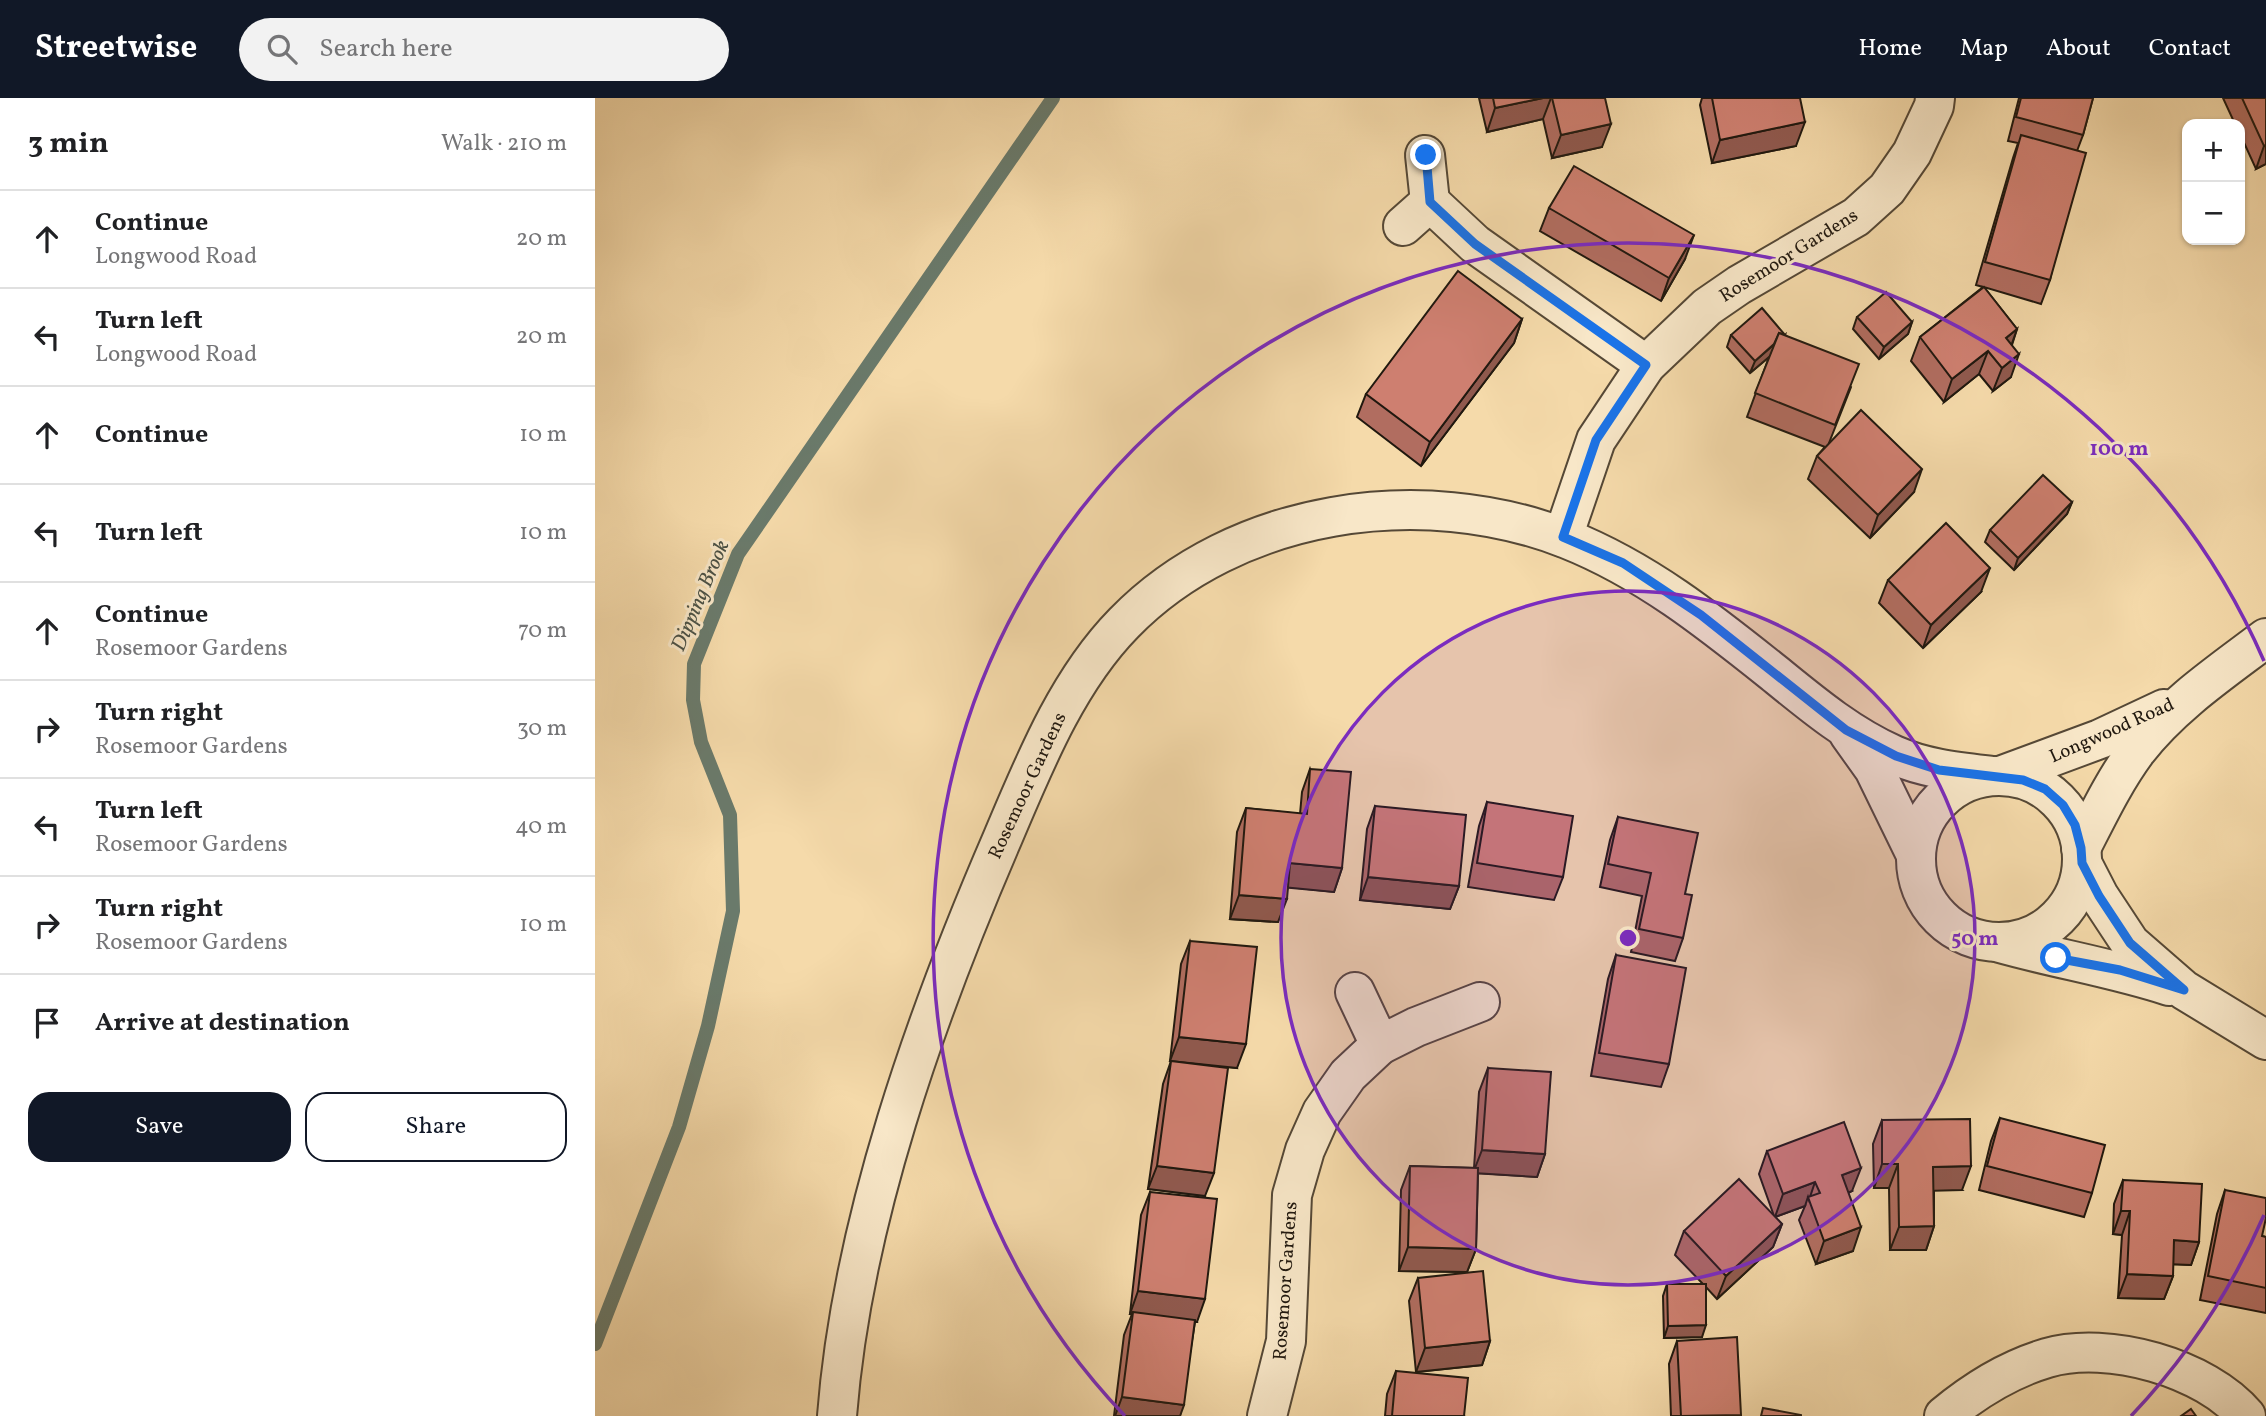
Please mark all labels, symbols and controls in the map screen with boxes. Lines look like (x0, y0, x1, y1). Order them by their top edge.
search box (239, 18, 729, 81)
text: Streetwise (35, 26, 197, 72)
icon: search (263, 30, 301, 68)
text: Search here (319, 31, 453, 67)
text: Home (1858, 32, 1922, 66)
text: Map (1960, 32, 2008, 66)
text: About (2046, 32, 2111, 66)
text: Contact (2149, 32, 2231, 66)
map controls (2182, 119, 2245, 245)
button: + (2182, 119, 2245, 182)
text: 3 min (28, 123, 109, 165)
text: Walk · 210 m (441, 128, 567, 160)
route end (1410, 139, 1441, 170)
button: − (2182, 182, 2245, 245)
street label: Rosemoor Gardens (1715, 203, 1863, 309)
text: Continue (95, 205, 208, 241)
icon: ahead (28, 220, 66, 258)
text: 20 m (516, 223, 567, 255)
text: Longwood Road (95, 241, 257, 273)
text: Turn left (95, 303, 203, 339)
icon: left (28, 318, 66, 356)
text: 20 m (516, 321, 567, 353)
text: Longwood Road (95, 339, 257, 371)
icon: ahead (28, 416, 66, 454)
text: Continue (95, 417, 208, 453)
text: 10 m (519, 419, 567, 451)
text: 100 m (2089, 435, 2149, 464)
icon: left (28, 514, 66, 552)
text: Turn left (95, 515, 203, 551)
text: 10 m (519, 517, 567, 549)
water label: Dipping Brook (665, 536, 738, 656)
text: Continue (95, 597, 208, 633)
icon: ahead (28, 612, 66, 650)
text: 70 m (518, 615, 567, 647)
text: Rosemoor Gardens (95, 633, 288, 665)
street label: Longwood Road (2046, 692, 2178, 770)
text: Turn right (95, 695, 223, 731)
street label: Rosemoor Gardens (983, 708, 1073, 864)
icon: right (28, 710, 66, 748)
text: 30 m (517, 713, 567, 745)
text: Rosemoor Gardens (95, 731, 288, 763)
text: Turn left (95, 793, 203, 829)
icon: left (28, 808, 66, 846)
text: 40 m (515, 811, 567, 843)
text: Rosemoor Gardens (95, 829, 288, 861)
text: Turn right (95, 891, 223, 927)
icon: right (28, 906, 66, 944)
text: 10 m (519, 909, 567, 941)
text: 50 m (1951, 925, 1999, 954)
centre of rings (1616, 926, 1640, 950)
text: Rosemoor Gardens (95, 927, 288, 959)
route start (2040, 942, 2071, 973)
icon: arrive (28, 1004, 66, 1042)
text: Arrive at destination (95, 1005, 350, 1041)
button: Save (28, 1092, 291, 1162)
button: Share (305, 1092, 567, 1162)
street label: Rosemoor Gardens (1267, 1201, 1305, 1361)

